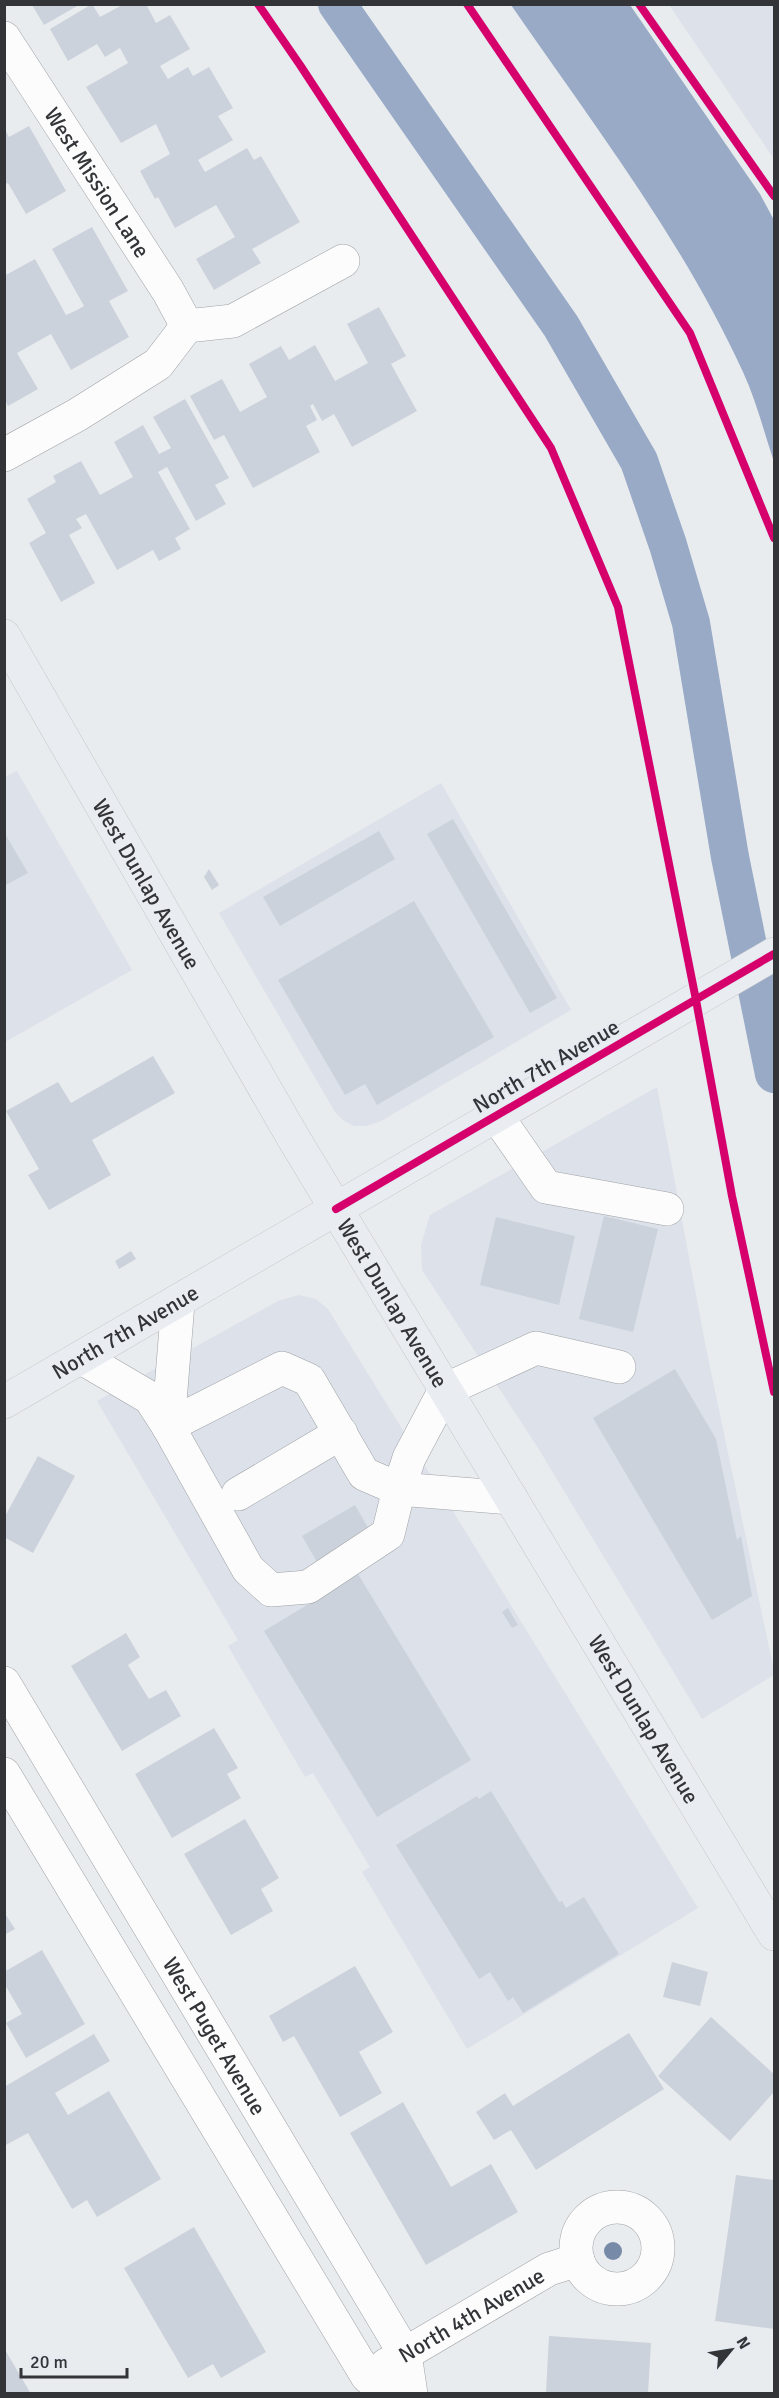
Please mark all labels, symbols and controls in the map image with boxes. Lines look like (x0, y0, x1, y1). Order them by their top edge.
street label: West Mission Lane (39, 102, 156, 263)
street label: West Dunlap Avenue (87, 794, 207, 974)
street label: North 7th Avenue (468, 1013, 624, 1119)
street label: West Dunlap Avenue (332, 1214, 454, 1392)
street label: North 7th Avenue (47, 1278, 203, 1385)
street label: West Dunlap Avenue (583, 1630, 705, 1808)
street label: West Puget Avenue (157, 1952, 272, 2120)
street label: North 4th Avenue (393, 2261, 549, 2368)
north arrow (701, 2320, 761, 2380)
text: N (732, 2333, 755, 2353)
scale bar (21, 2341, 128, 2379)
text: 20 m (30, 2351, 68, 2373)

